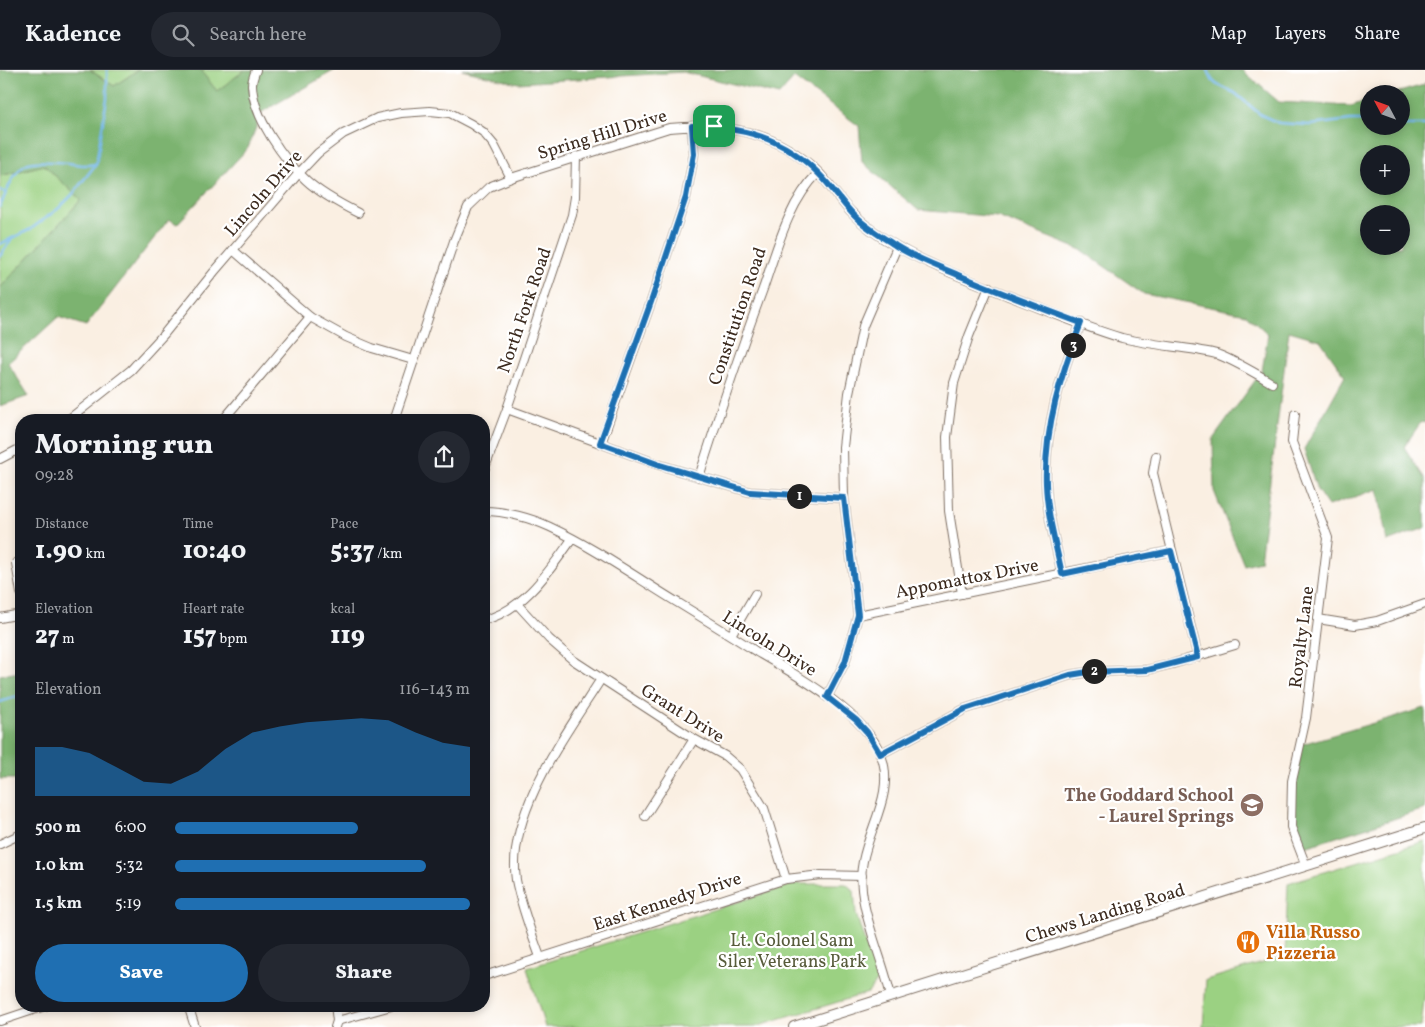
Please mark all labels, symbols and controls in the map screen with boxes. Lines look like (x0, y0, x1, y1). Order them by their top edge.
search box (151, 12, 501, 57)
text: Kadence (25, 18, 121, 52)
icon: search (169, 21, 197, 49)
text: Search here (209, 22, 307, 48)
text: Map (1210, 22, 1246, 47)
text: Layers (1274, 22, 1326, 47)
text: Share (1354, 22, 1400, 47)
north arrow (1360, 85, 1410, 135)
map controls (1360, 85, 1410, 255)
street label: Spring Hill Drive (535, 104, 670, 167)
pin (693, 105, 735, 147)
icon: arrive (700, 112, 728, 140)
street label: Lincoln Drive (219, 145, 309, 243)
button: + (1360, 145, 1410, 195)
button: − (1360, 205, 1410, 255)
street label: North Fork Road (492, 244, 559, 377)
street label: Constitution Road (703, 244, 774, 389)
pin: 3 (1060, 332, 1086, 358)
text: 3 (1070, 336, 1077, 355)
text: Morning run (35, 426, 213, 465)
button: share (418, 431, 470, 483)
text: 09:28 (35, 465, 74, 487)
pin: 1 (786, 484, 812, 508)
text: 1 (797, 487, 802, 506)
text: Distance (35, 515, 89, 534)
text: Time (183, 515, 213, 534)
text: Pace (330, 515, 358, 534)
text: 1.90 (35, 534, 83, 569)
text: 10:40 (183, 534, 246, 569)
text: 5:37 (330, 534, 375, 569)
text: km (83, 545, 105, 564)
text: /km (375, 545, 403, 564)
street label: Appomattox Drive (894, 553, 1041, 606)
street label: Royalty Lane (1284, 585, 1321, 690)
text: Elevation (35, 600, 93, 619)
text: Heart rate (183, 600, 244, 619)
text: kcal (330, 600, 355, 619)
street label: Lincoln Drive (717, 605, 821, 683)
text: 27 (35, 619, 60, 654)
text: 157 (183, 619, 217, 654)
text: 119 (330, 619, 365, 654)
text: m (60, 630, 75, 649)
text: bpm (217, 630, 248, 649)
pin: 2 (1082, 658, 1106, 684)
text: 2 (1091, 662, 1098, 681)
text: Elevation (35, 679, 102, 701)
text: 116–143 m (399, 679, 470, 701)
street label: Grant Drive (636, 679, 729, 750)
place label: The Goddard School - Laurel Springs (1064, 784, 1234, 830)
school or university icon: The Goddard School - Laurel Springs (1239, 792, 1265, 818)
text: 500 m (35, 817, 81, 839)
text: 6:00 (115, 817, 146, 839)
text: 1.0 km (35, 855, 84, 877)
text: 5:32 (115, 855, 143, 877)
street label: East Kennedy Drive (590, 867, 745, 938)
street label: Chews Landing Road (1023, 878, 1188, 951)
text: 1.5 km (35, 893, 82, 915)
text: 5:19 (115, 893, 141, 915)
place label: Villa Russo Pizzeria (1266, 921, 1360, 967)
park label: Lt. Colonel Sam Siler Veterans Park (717, 929, 867, 975)
restaurant icon: Villa Russo Pizzeria (1235, 929, 1261, 955)
button: Save (35, 944, 248, 1002)
button: Share (258, 944, 470, 1002)

